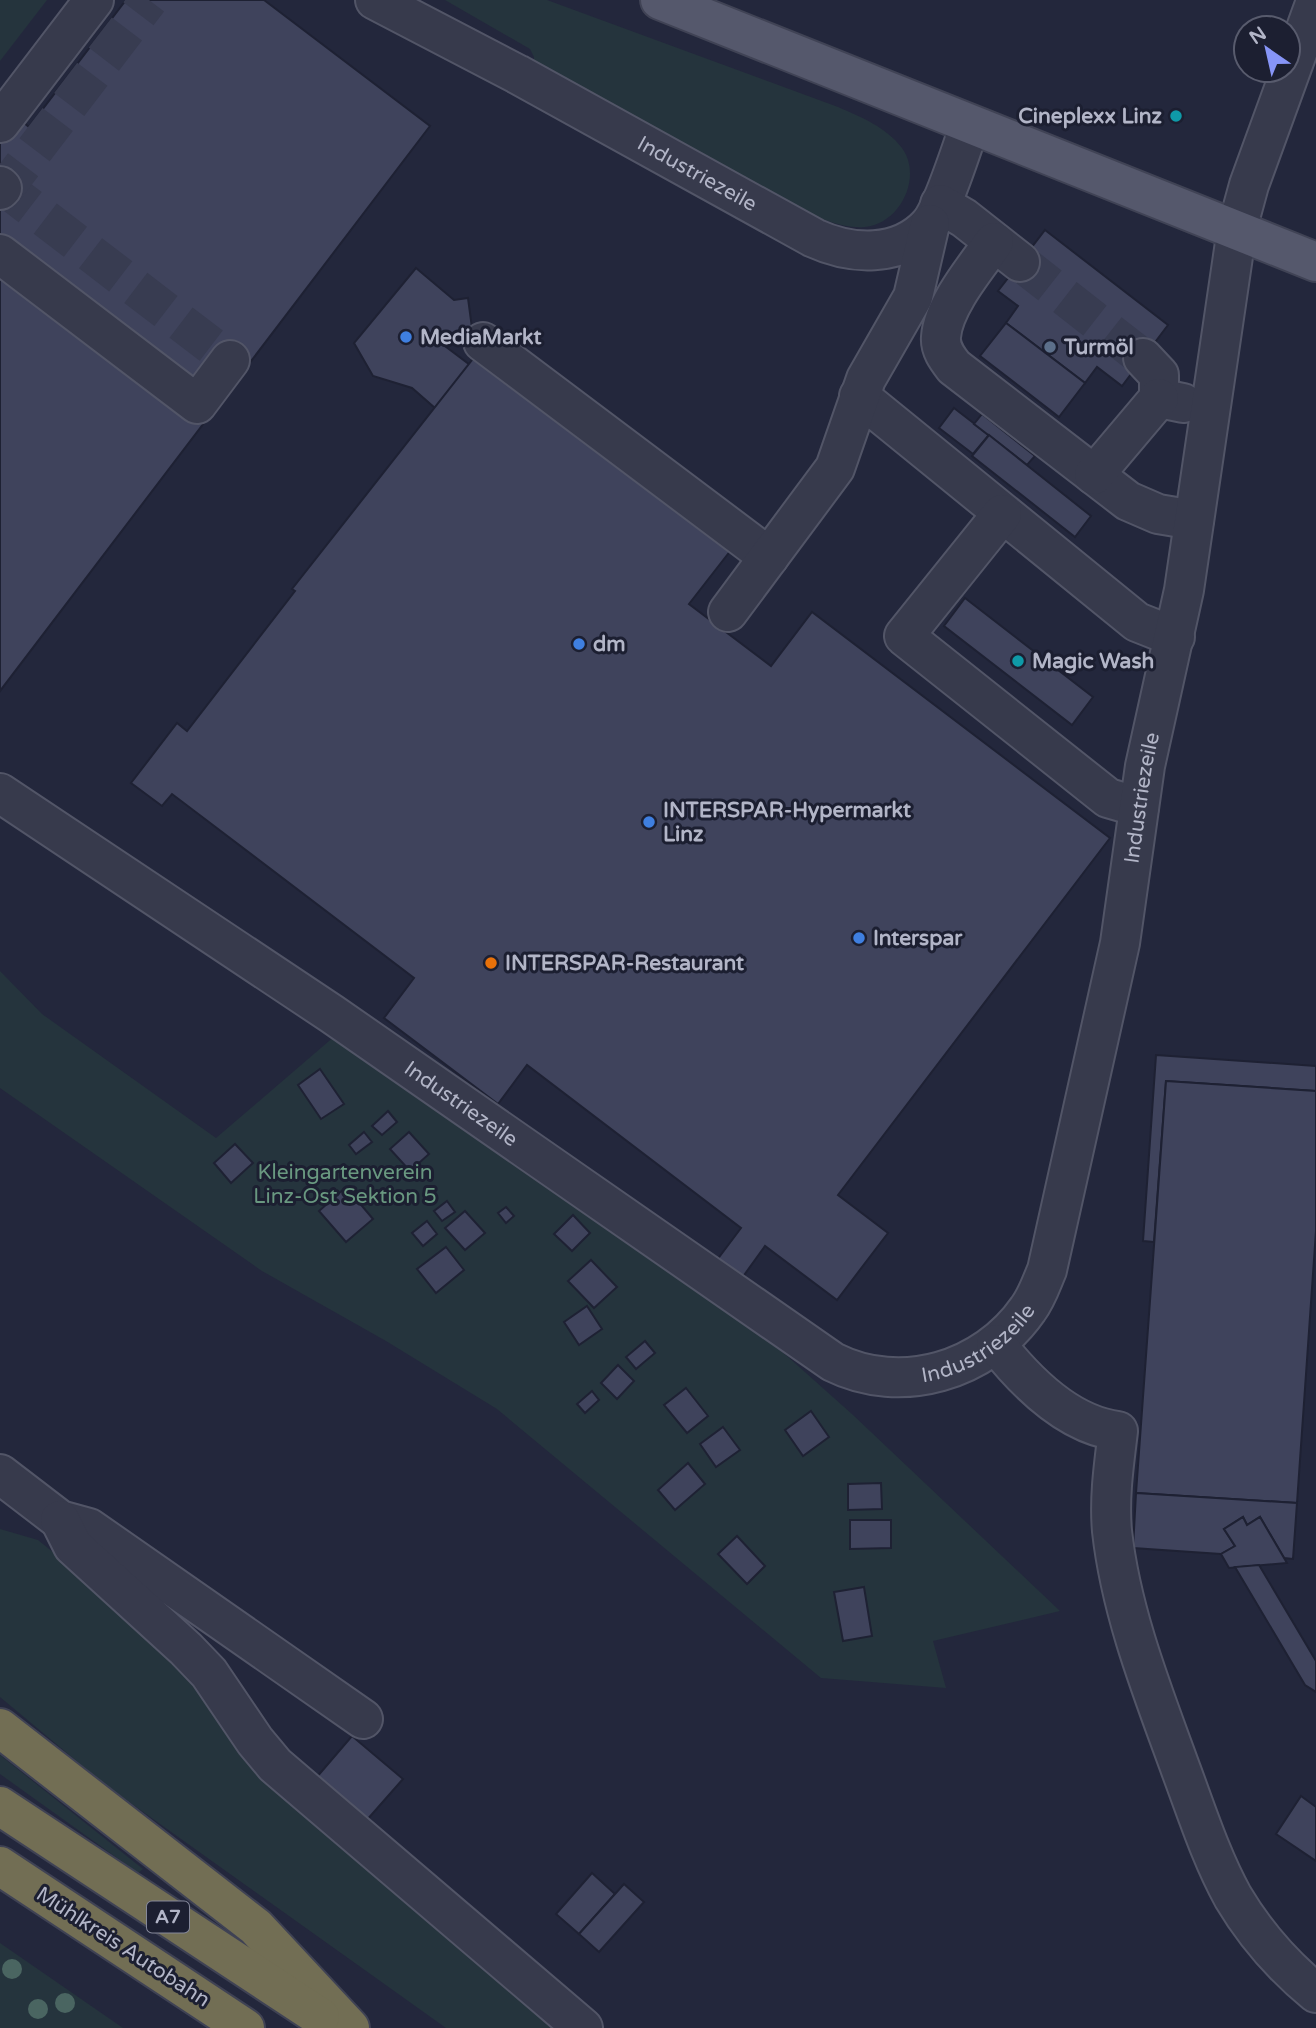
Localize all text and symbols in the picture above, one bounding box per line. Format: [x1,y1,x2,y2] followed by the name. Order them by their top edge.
[1232,14,1302,84] north arrow
[1246,22,1271,49] text: N
[1018,104,1163,129] place label: Cineplexx Linz
[1168,108,1184,124] marker: Cineplexx Linz
[633,131,761,217] street label: Industriezeile
[420,325,541,350] place label: MediaMarkt
[398,329,414,345] marker: MediaMarkt
[1063,335,1134,360] place label: Turmöl
[1042,339,1058,355] marker: Turmöl
[593,632,626,657] place label: dm
[571,636,587,652] marker: dm
[1032,649,1154,674] place label: Magic Wash
[1010,653,1026,669] marker: Magic Wash
[1119,730,1165,865] street label: Industriezeile
[663,798,911,847] place label: INTERSPAR-Hypermarkt Linz
[641,814,657,830] marker: INTERSPAR-Hypermarkt Linz
[873,926,963,951] place label: Interspar
[851,930,867,946] marker: Interspar
[505,951,744,976] place label: INTERSPAR-Restaurant
[483,955,499,971] marker: INTERSPAR-Restaurant
[400,1056,523,1152] street label: Industriezeile
[253,1160,437,1209] park label: Kleingartenverein Linz-Ost Sektion 5
[919,1299,1040,1388] street label: Industriezeile
[31,1881,215,2013] street label: Mühlkreis Autobahn
[147,1901,189,1932] road number: A7

